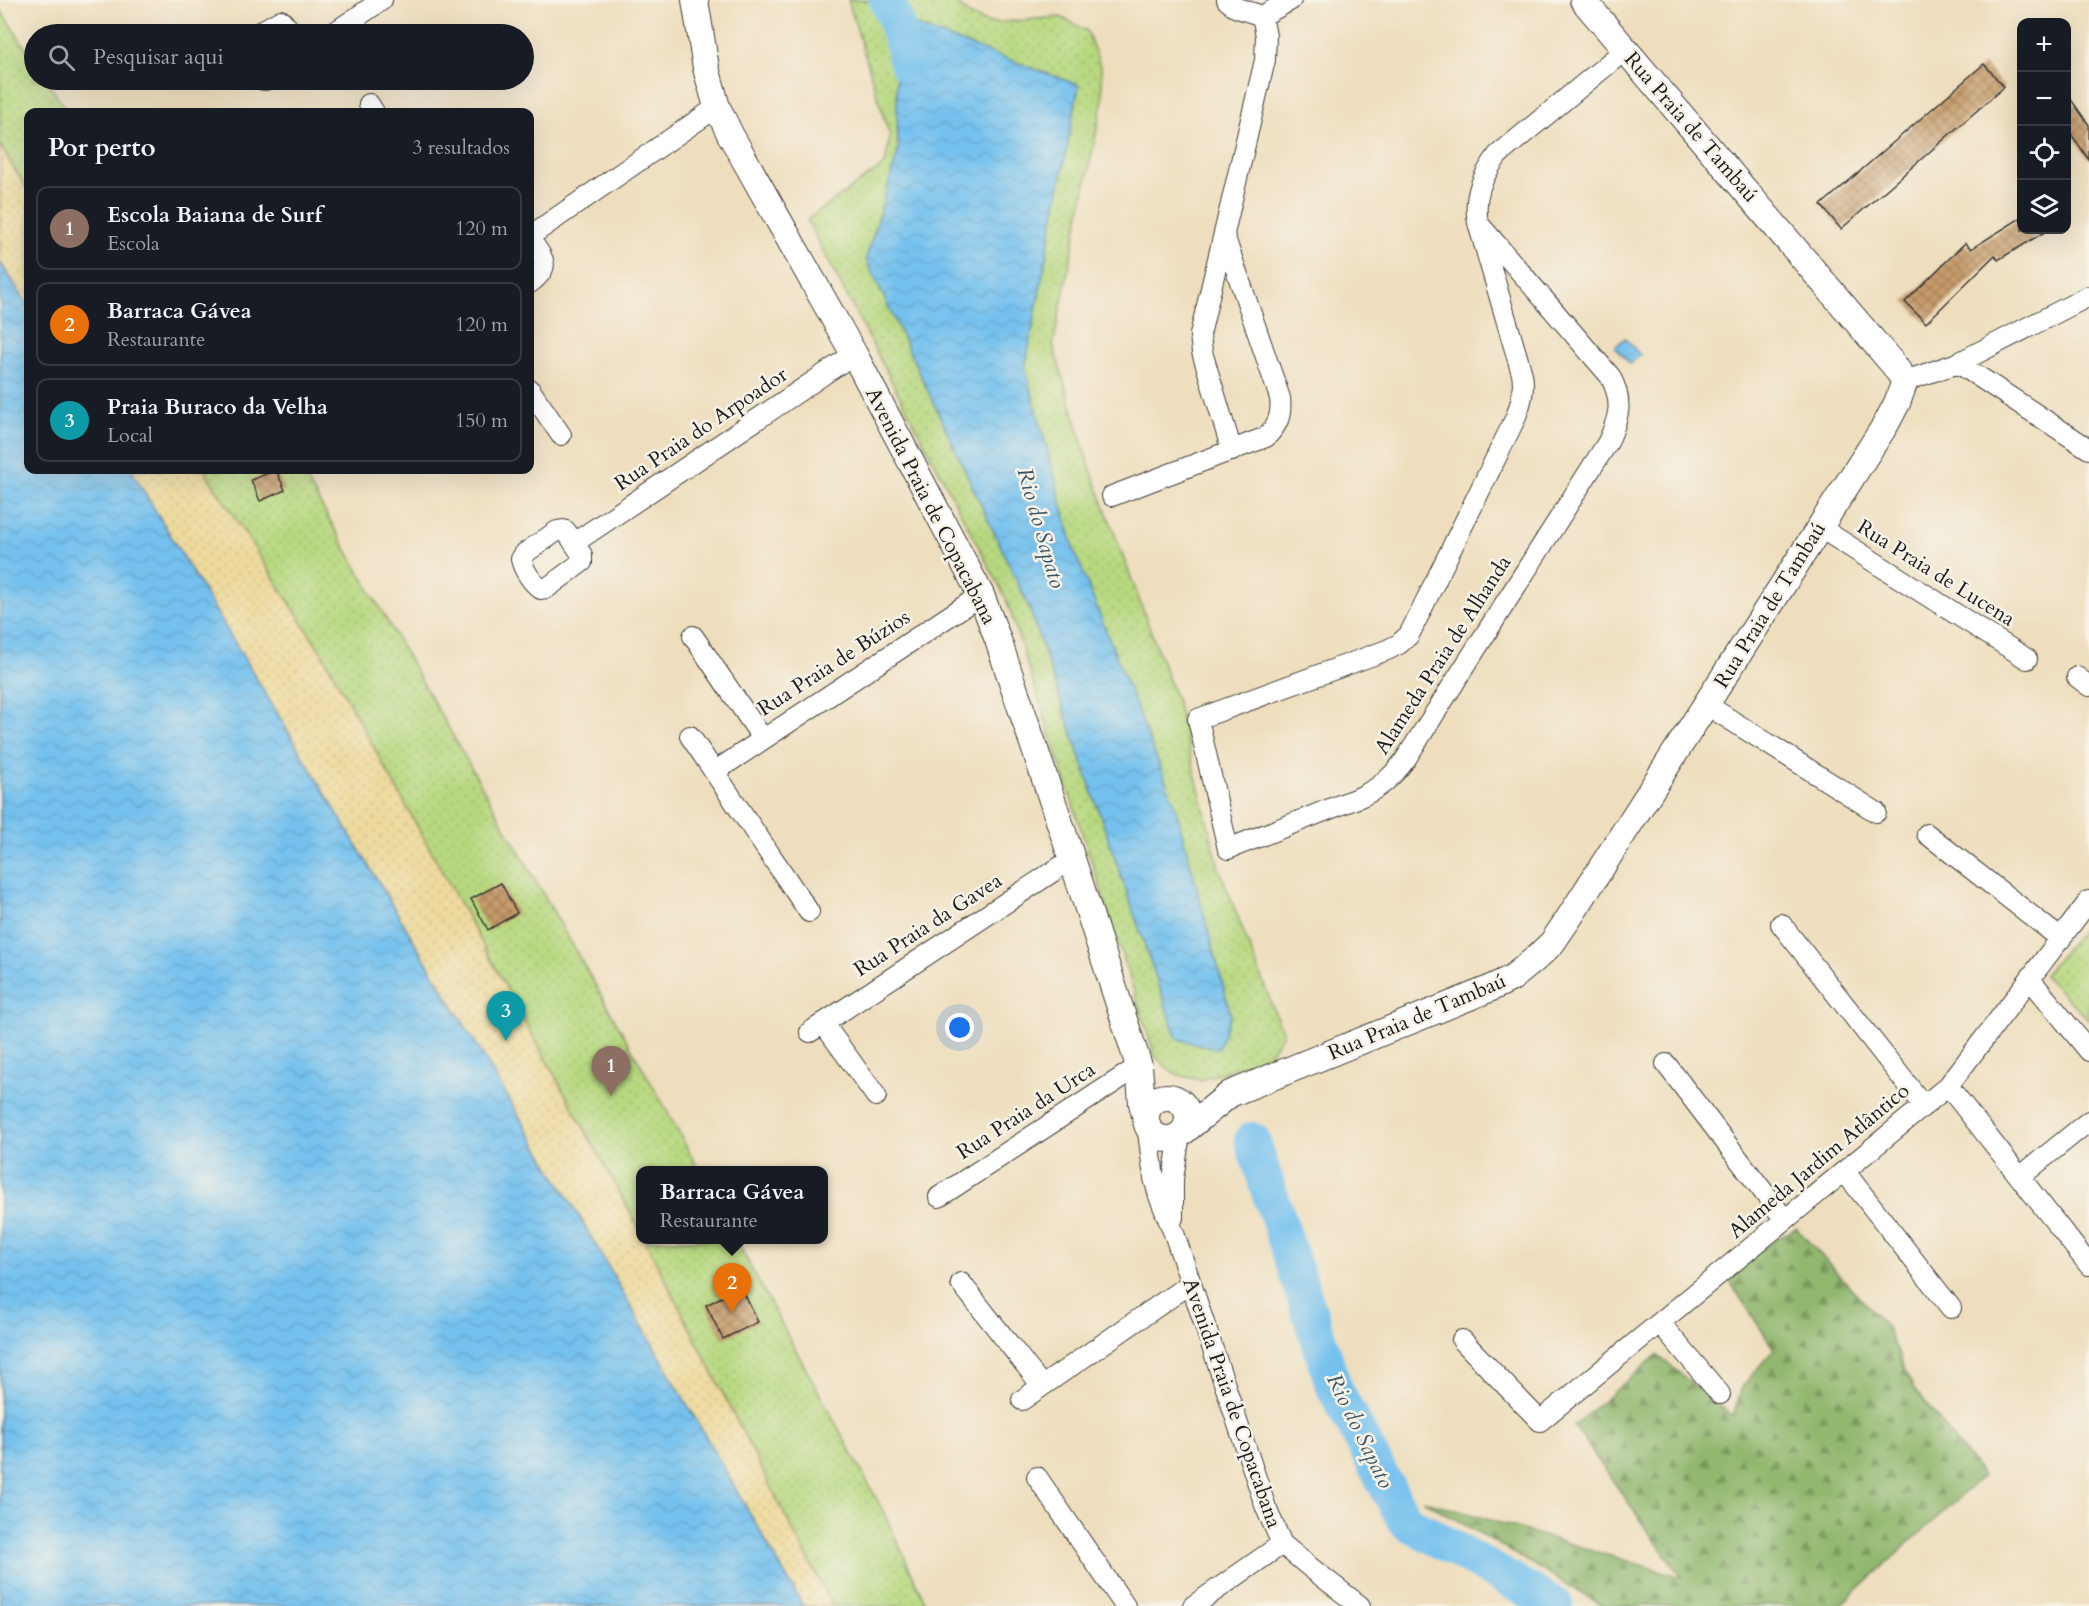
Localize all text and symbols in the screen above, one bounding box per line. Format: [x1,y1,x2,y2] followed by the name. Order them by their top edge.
[2017,18,2071,234] map controls
[2017,18,2071,72] button: +
[24,24,534,90] search box
[45,41,78,74] icon: search
[93,42,224,72] text: Pesquisar aqui
[1617,45,1765,209] street label: Rua Praia de Tambaú
[2017,72,2071,126] button: −
[2017,126,2071,180] button: locate
[48,130,156,165] text: Por perto
[412,134,510,161] text: 3 resultados
[2017,180,2071,234] button: layers
[107,200,322,230] text: Escola Baiana de Surf
[64,215,75,242] text: 1
[455,215,508,242] text: 120 m
[107,230,160,257] text: Escola
[107,296,252,326] text: Barraca Gávea
[64,311,75,338] text: 2
[455,311,508,338] text: 120 m
[107,326,205,353] text: Restaurante
[609,360,794,498] street label: Rua Praia do Arpoador
[858,382,1004,630] street label: Avenida Praia de Copacabana
[107,392,328,422] text: Praia Buraco da Velha
[64,407,75,434] text: 3
[455,407,508,434] text: 150 m
[107,422,153,449] text: Local
[1009,464,1073,592] water label: Rio do Sapato
[1851,513,2021,633] street label: Rua Praia de Lucena
[1707,516,1833,694] street label: Rua Praia de Tambaú
[1368,550,1518,760] street label: Alameda Praia de Alhanda
[752,603,916,723] street label: Rua Praia de Búzios
[848,866,1008,984] street label: Rua Praia da Gavea
[1323,966,1511,1068] street label: Rua Praia de Tambaú
[486,992,526,1041] pin: 3
[945,1013,974,1042] your location
[592,1046,630,1096] pin: 1
[951,1055,1101,1167] street label: Rua Praia da Urca
[1722,1077,1916,1245] street label: Alameda Jardim Atlântico
[636,1166,828,1244] popup
[660,1177,804,1207] text: Barraca Gávea
[660,1207,758,1234] text: Restaurante
[712,1264,752,1313] pin: 2
[1176,1274,1288,1532] street label: Avenida Praia de Copacabana
[1319,1369,1401,1493] water label: Rio do Sapato

